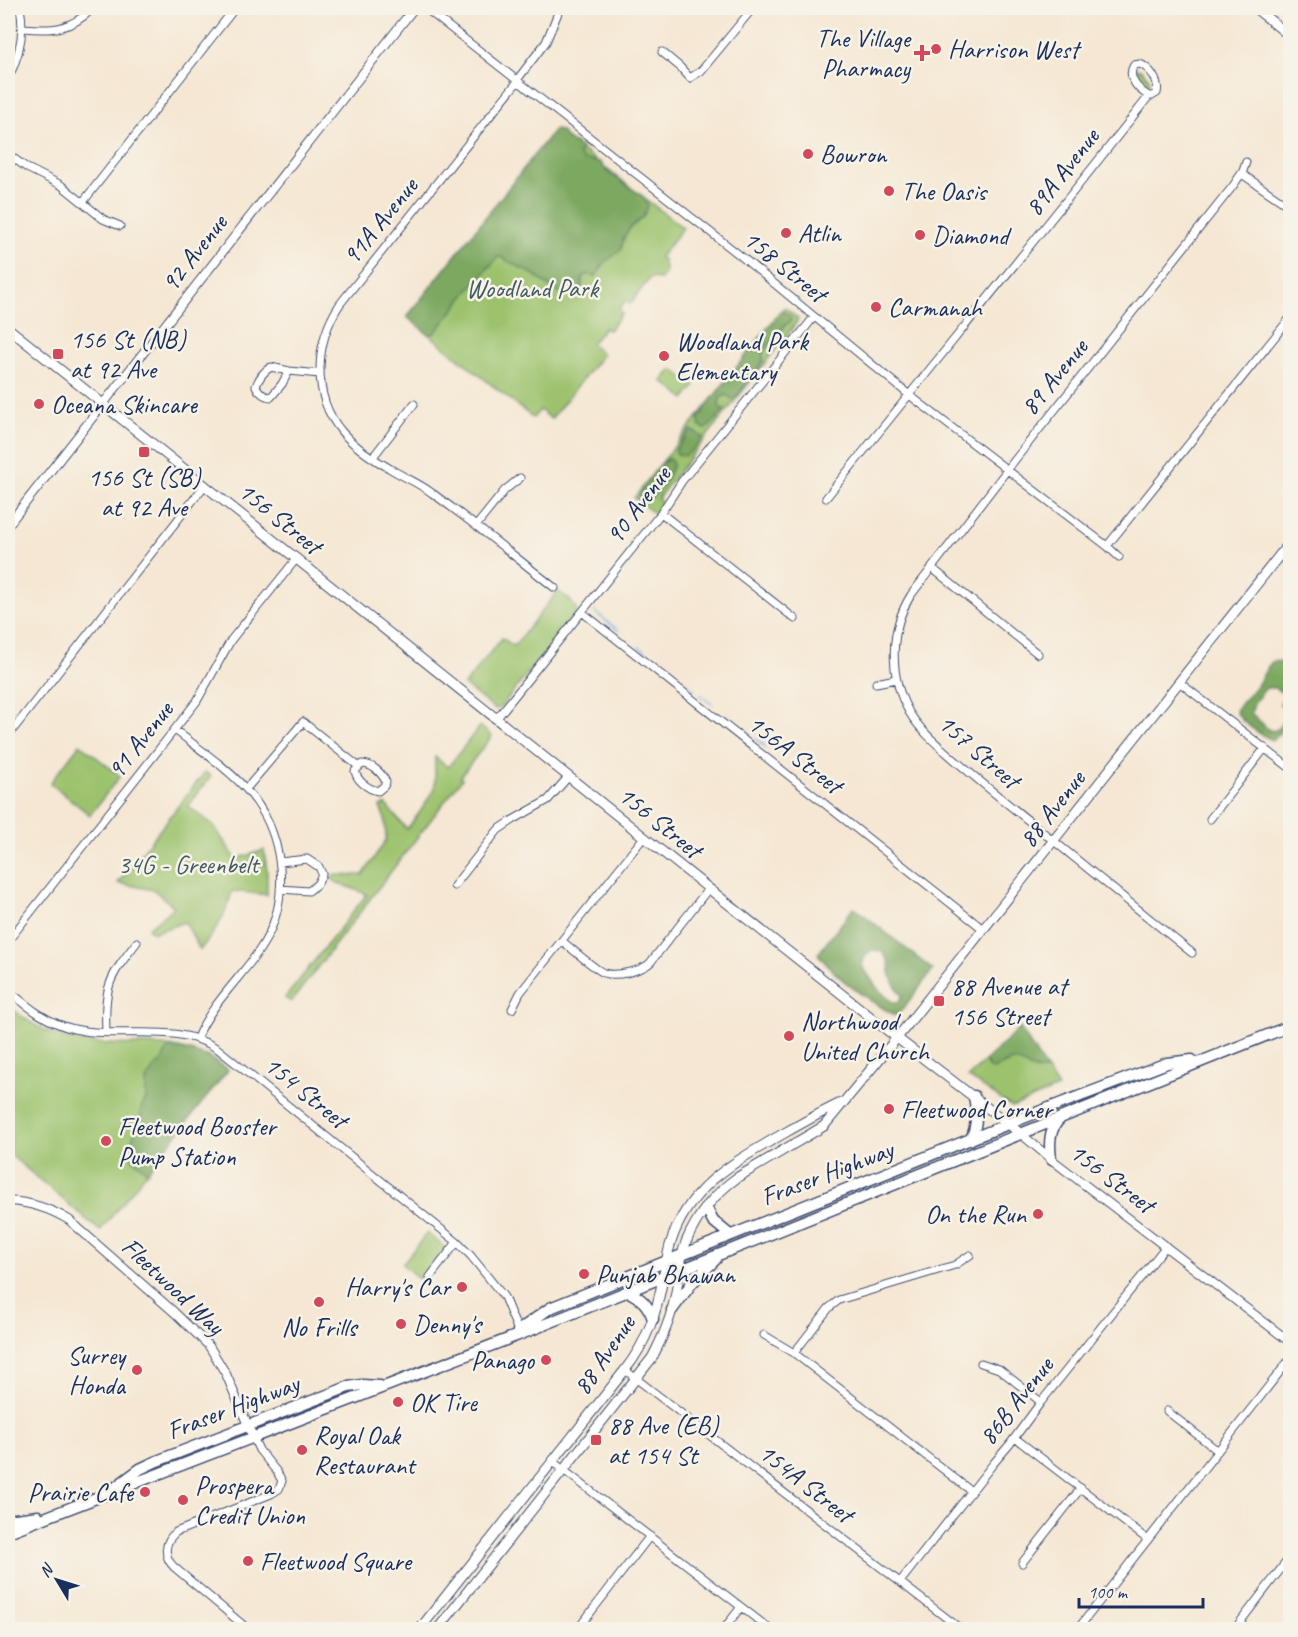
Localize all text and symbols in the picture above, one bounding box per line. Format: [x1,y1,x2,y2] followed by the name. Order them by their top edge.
[816,22,913,85] place label: The Village Pharmacy
[948,33,1082,66] place label: Harrison West
[929,42,943,56] marker: Harrison West
[915,46,929,60] marker: The Village Pharmacy
[1017,120,1108,223] street label: 89A Avenue
[820,138,887,171] place label: Bowron
[801,147,815,161] marker: Bowron
[335,170,426,271] street label: 91A Avenue
[901,175,988,208] place label: The Oasis
[882,184,896,198] marker: The Oasis
[153,206,235,298] street label: 92 Avenue
[798,217,842,250] place label: Atlin
[932,219,1012,252] place label: Diamond
[737,222,836,312] street label: 158 Street
[779,226,793,240] marker: Atlin
[913,228,927,242] marker: Diamond
[466,272,600,305] park label: Woodland Park
[888,291,984,324] place label: Carmanah
[869,300,883,314] marker: Carmanah
[70,323,187,386] place label: 156 St (NB) at 92 Ave
[676,325,810,388] place label: Woodland Park Elementary
[1013,331,1096,422] street label: 89 Avenue
[51,347,65,361] marker: 156 St (NB) at 92 Ave
[657,349,671,363] marker: Woodland Park Elementary
[51,388,198,421] place label: Oceana Skincare
[32,397,46,411] marker: Oceana Skincare
[137,445,151,459] marker: 156 St (SB) at 92 Ave
[598,458,679,551] street label: 90 Avenue
[88,461,202,524] place label: 156 St (SB) at 92 Ave
[232,474,331,564] street label: 156 Street
[99,693,181,785] street label: 91 Avenue
[931,706,1029,798] street label: 157 Street
[741,707,852,803] street label: 156A Street
[1011,762,1093,854] street label: 88 Avenue
[612,778,711,868] street label: 156 Street
[118,848,261,881] park label: 34G - Greenbelt
[951,970,1070,1033] place label: 88 Avenue at 156 Street
[932,994,946,1008] marker: 88 Avenue at 156 Street
[801,1005,931,1068] place label: Northwood United Church
[782,1029,796,1043] marker: Northwood United Church
[258,1048,357,1138] street label: 154 Street
[901,1093,1054,1126] place label: Fleetwood Corner
[882,1102,896,1116] marker: Fleetwood Corner
[118,1110,278,1173] place label: Fleetwood Booster Pump Station
[756,1132,900,1213] street label: Fraser Highway
[99,1134,113,1148] marker: Fleetwood Booster Pump Station
[1063,1135,1164,1223] street label: 156 Street
[925,1198,1027,1231] place label: On the Run
[1031,1207,1045,1221] marker: On the Run
[115,1230,233,1343] street label: Fleetwood Way
[596,1258,736,1291] place label: Punjab Bhawan
[577,1267,591,1281] marker: Punjab Bhawan
[345,1271,452,1304] place label: Harry's Car
[455,1280,469,1294] marker: Harry's Car
[312,1295,326,1309] marker: No Frills
[565,1307,644,1401] street label: 88 Avenue
[413,1308,483,1341] place label: Denny's
[282,1311,359,1344] place label: No Frills
[394,1317,408,1331] marker: Denny's
[67,1339,127,1402] place label: Surrey Honda
[471,1344,536,1377] place label: Panago
[971,1349,1062,1452] street label: 86B Avenue
[539,1353,553,1367] marker: Panago
[130,1363,144,1377] marker: Surrey Honda
[162,1366,306,1447] street label: Fraser Highway
[410,1386,478,1419] place label: OK Tire
[391,1395,405,1409] marker: OK Tire
[608,1409,720,1472] place label: 88 Ave (EB) at 154 St
[314,1419,417,1482] place label: Royal Oak Restaurant
[589,1433,603,1447] marker: 88 Ave (EB) at 154 St
[752,1436,863,1532] street label: 154A Street
[295,1443,309,1457] marker: Royal Oak Restaurant
[195,1469,305,1532] place label: Prospera Credit Union
[28,1476,135,1509] place label: Prairie Cafe
[138,1485,152,1499] marker: Prairie Cafe
[176,1493,190,1507] marker: Prospera Credit Union
[260,1545,414,1578] place label: Fleetwood Square
[27,1550,87,1610] north arrow
[241,1554,255,1568] marker: Fleetwood Square
[35,1559,59,1581] text: N
[1079,1571,1204,1609] scale bar
[1088,1581,1129,1603] text: 100 m

